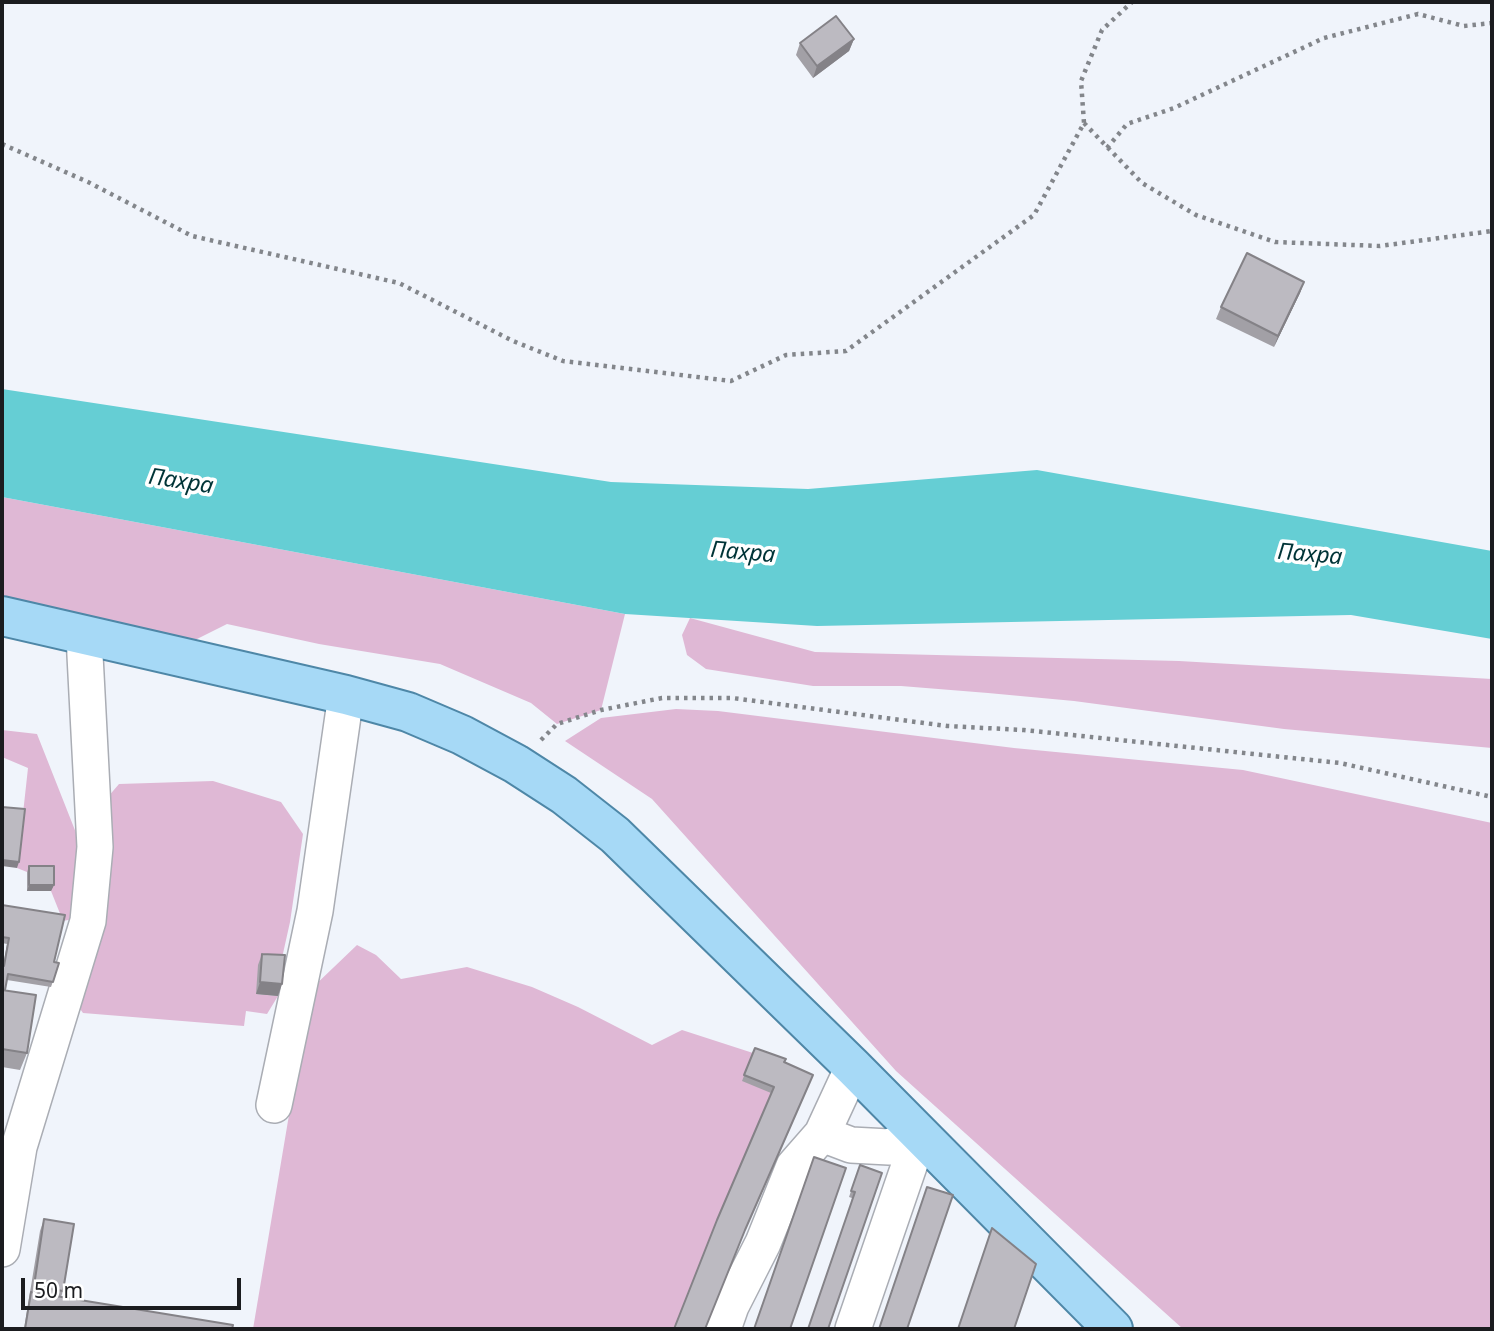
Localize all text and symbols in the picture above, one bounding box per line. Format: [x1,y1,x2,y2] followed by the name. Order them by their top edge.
[147,463,215,501] water label: Пахра
[709,536,777,570] water label: Пахра
[1276,538,1344,572] water label: Пахра
[24,1264,245,1308] scale bar
[34,1276,83,1304] text: 50 m

